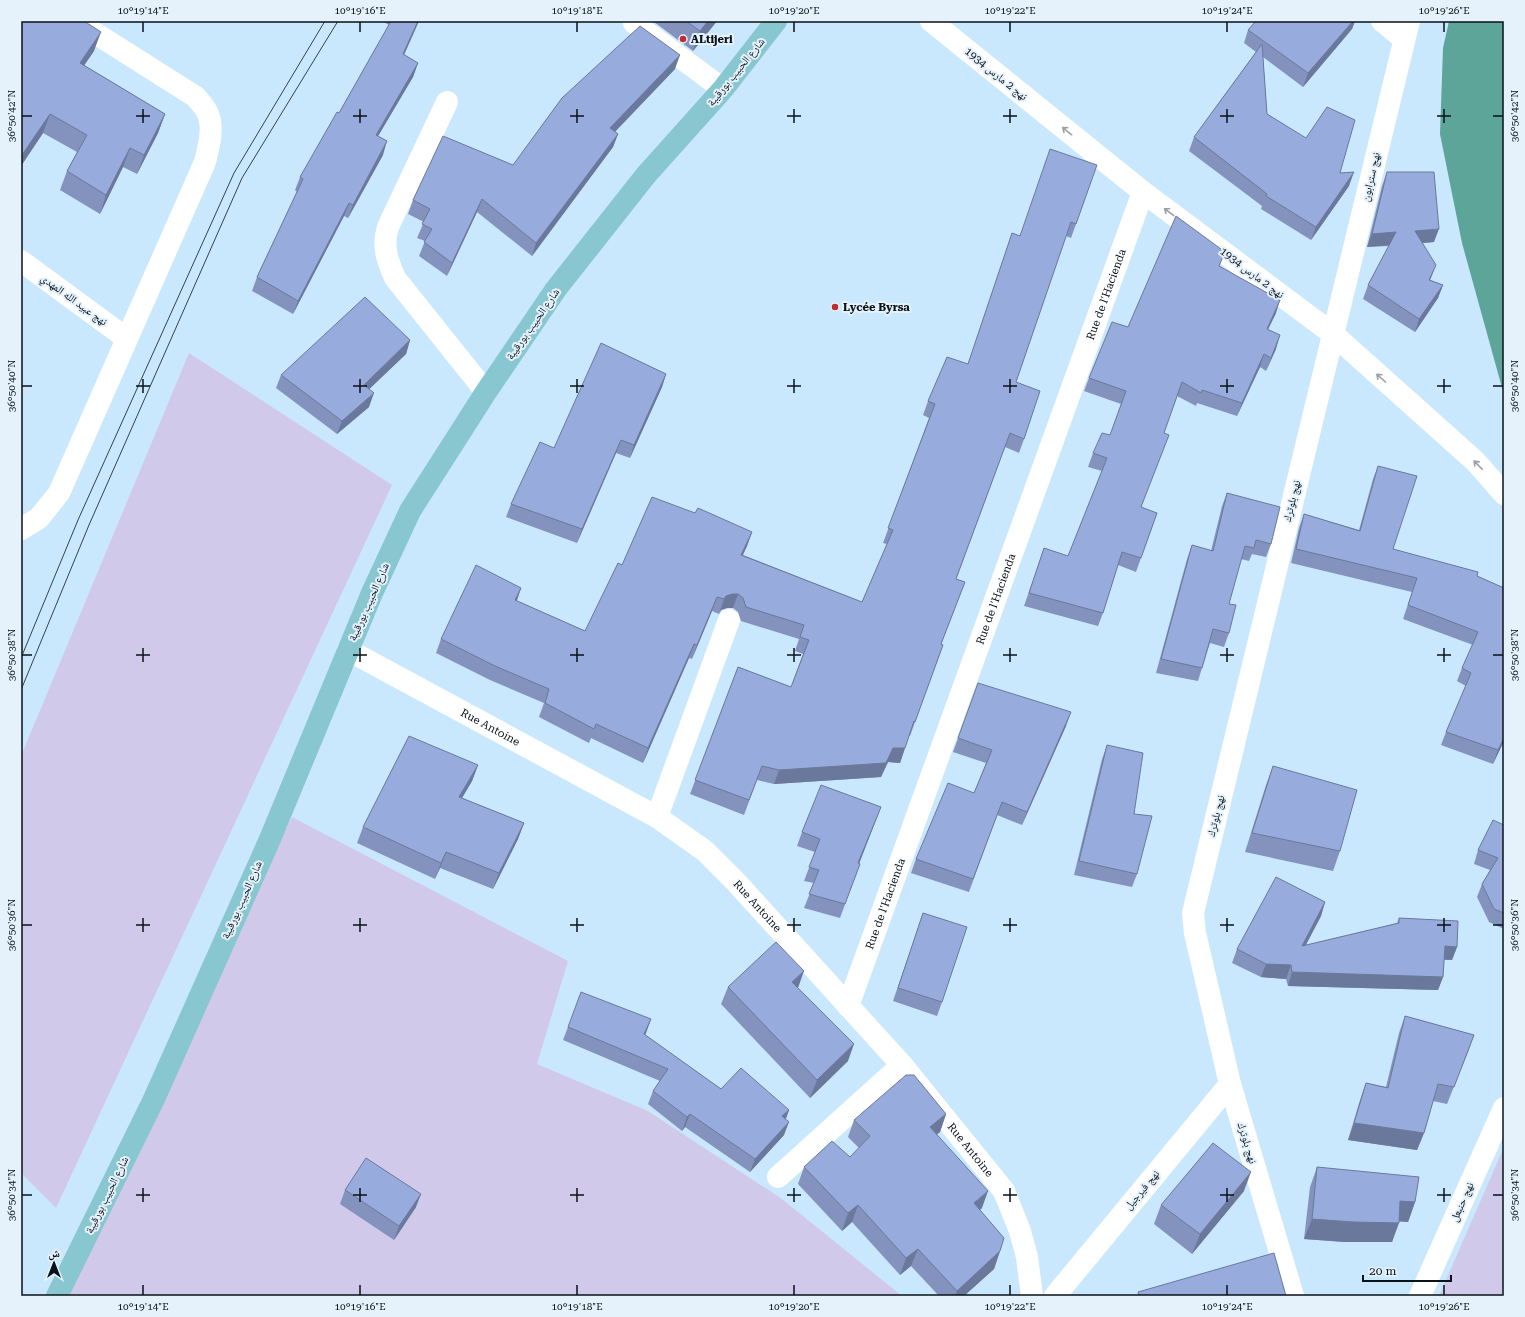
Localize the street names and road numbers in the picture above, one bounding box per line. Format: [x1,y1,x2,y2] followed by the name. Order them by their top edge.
[704,35,768,109] street label: شارع الحبيب بورقيبة
[962,45,1030,103] street label: نهج 2 مارس 1934
[1359,151,1383,203] street label: نهج سترابون
[1217,245,1287,301] street label: نهج 2 مارس 1934
[1083,247,1128,342] street label: Rue de l'Hacienda
[37,271,110,330] street label: نهج عبيد الله المهدي
[504,286,562,362] street label: شارع الحبيب بورقيبة
[1281,479,1303,523] street label: نهج بلوترك
[973,552,1018,646] street label: Rue de l'Hacienda
[346,561,392,643] street label: شارع الحبيب بورقيبة
[459,706,522,748] street label: Rue Antoine
[1205,794,1227,838] street label: نهج بلوترك
[863,856,908,951] street label: Rue de l'Hacienda
[219,859,265,941] street label: شارع الحبيب بورقيبة
[731,877,784,934] street label: Rue Antoine
[945,1120,996,1179] street label: Rue Antoine
[1235,1121,1259,1165] street label: نهج بلوترك
[83,1154,131,1236] street label: شارع الحبيب بورقيبة
[1122,1168,1162,1212] street label: نهج فيرجيل
[1448,1180,1476,1224] street label: نهج حنبعل

